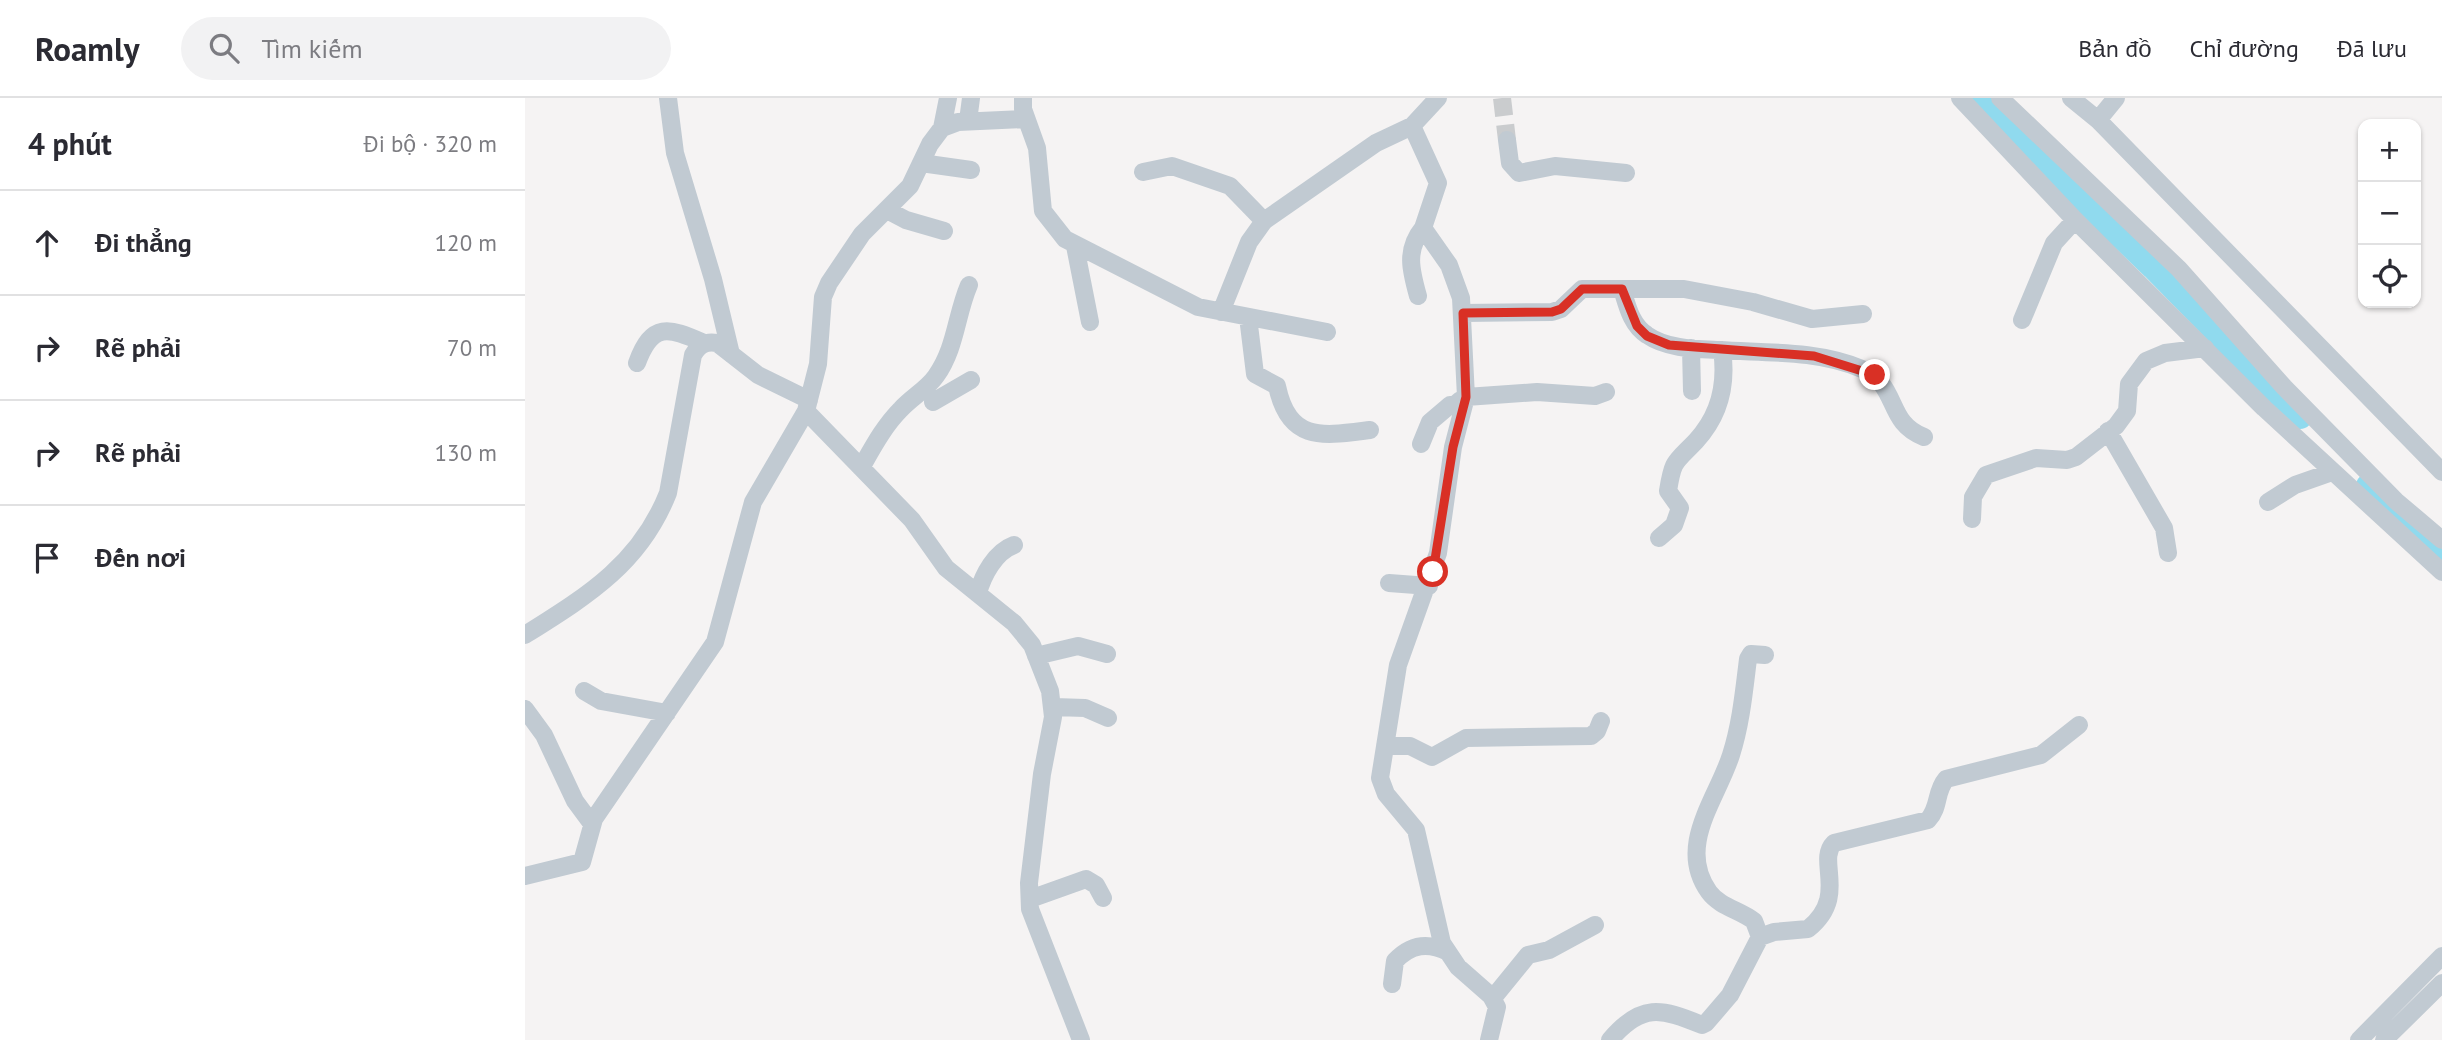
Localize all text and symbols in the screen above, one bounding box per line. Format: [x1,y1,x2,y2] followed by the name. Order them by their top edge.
[181,17,671,80] search box
[35,27,139,70] text: Roamly
[205,29,243,67] icon: search
[261,32,363,65] text: Tìm kiếm
[2078,33,2152,64] text: Bản đồ
[2190,33,2299,64] text: Chỉ đường
[2337,33,2407,64] text: Đã lưu
[2358,119,2421,308] map controls
[2358,119,2421,182] button: +
[28,124,112,163] text: 4 phút
[364,129,497,158] text: Đi bộ · 320 m
[2358,182,2421,245] button: −
[28,224,66,262] icon: ahead
[95,226,192,259] text: Đi thẳng
[435,228,497,257] text: 120 m
[2358,245,2421,308] button: locate
[28,329,66,367] icon: right
[95,331,181,364] text: Rẽ phải
[447,333,497,362] text: 70 m
[1859,359,1890,390] route end
[28,434,66,472] icon: right
[95,436,181,469] text: Rẽ phải
[435,438,497,467] text: 130 m
[28,539,66,577] icon: arrive
[95,541,186,574] text: Đến nơi
[1417,556,1448,587] route start

